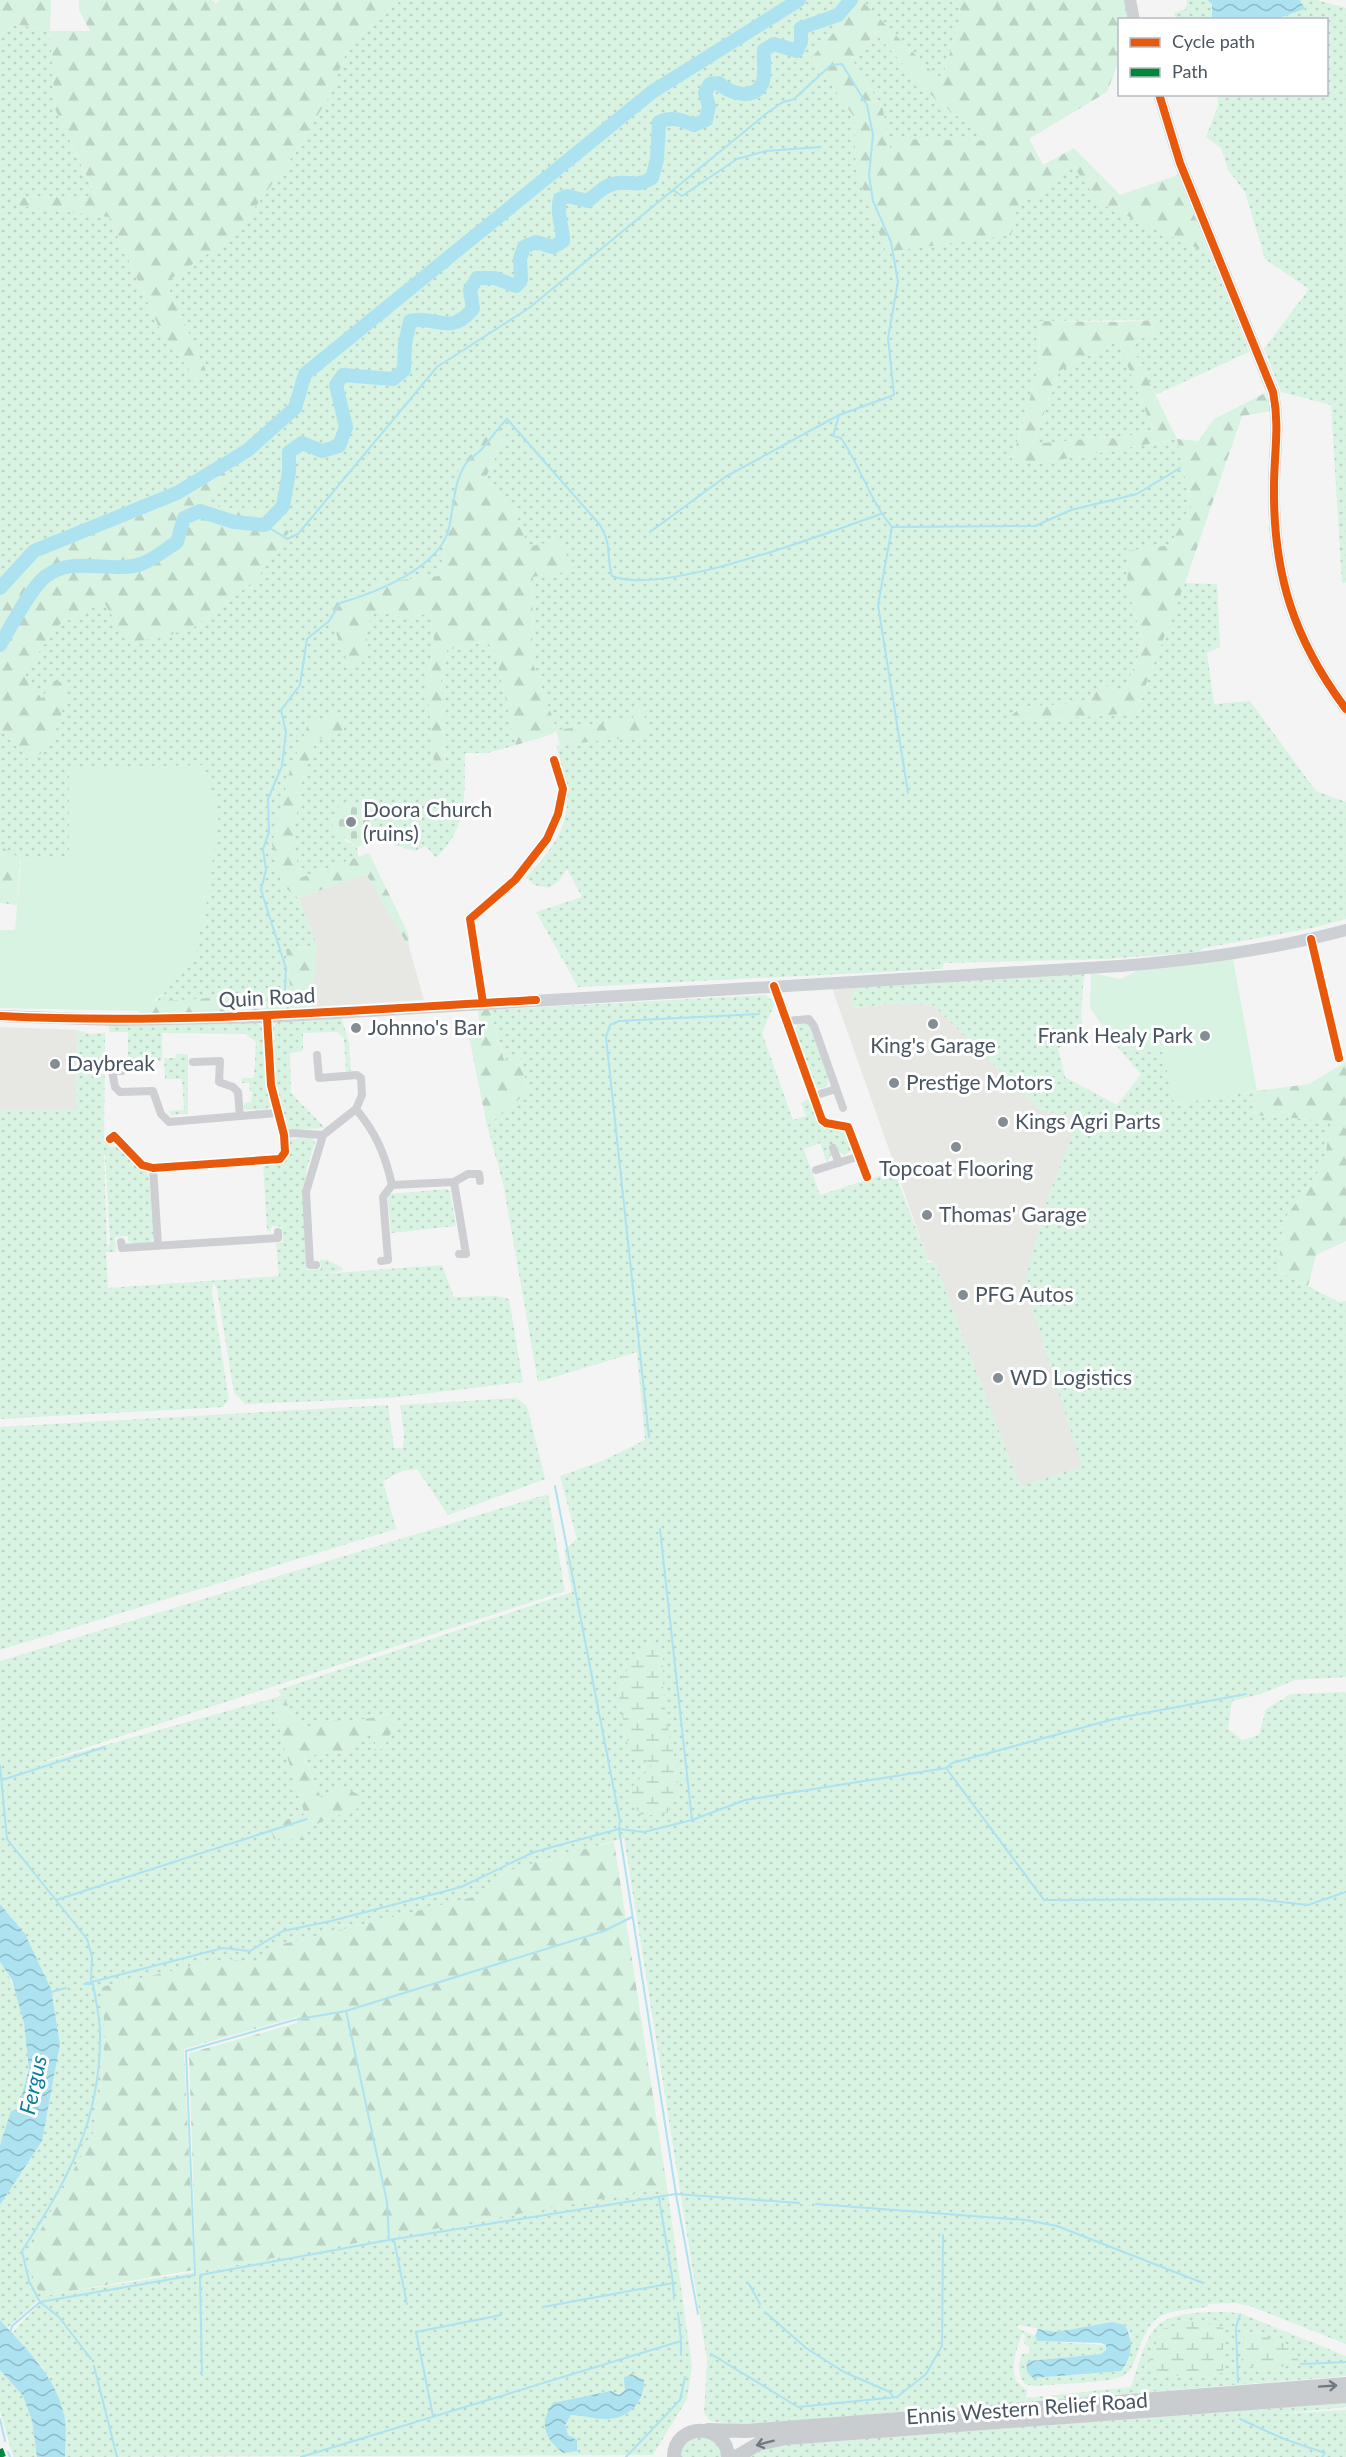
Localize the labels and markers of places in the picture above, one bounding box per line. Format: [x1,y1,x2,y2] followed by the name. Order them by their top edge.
[363,796,492,845] place label: Doora Church (ruins)
[344,815,358,829] marker: Doora Church (ruins)
[368,1014,485,1039] place label: Johnno's Bar
[926,1017,940,1031] marker: King's Garage
[349,1021,363,1035] marker: Johnno's Bar
[1037,1022,1193,1047] place label: Frank Healy Park
[1198,1029,1212,1043] marker: Frank Healy Park
[870,1032,996,1057] place label: King's Garage
[67,1050,155,1075] place label: Daybreak
[48,1057,62,1071] marker: Daybreak
[906,1069,1053,1094] place label: Prestige Motors
[887,1076,901,1090] marker: Prestige Motors
[1015,1108,1161,1133] place label: Kings Agri Parts
[996,1115,1010,1129] marker: Kings Agri Parts
[949,1140,963,1154] marker: Topcoat Flooring
[879,1155,1033,1180] place label: Topcoat Flooring
[939,1201,1087,1226] place label: Thomas' Garage
[920,1208,934,1222] marker: Thomas' Garage
[975,1281,1074,1306] place label: PFG Autos
[956,1288,970,1302] marker: PFG Autos
[1010,1364,1132,1389] place label: WD Logistics
[991,1371,1005,1385] marker: WD Logistics

